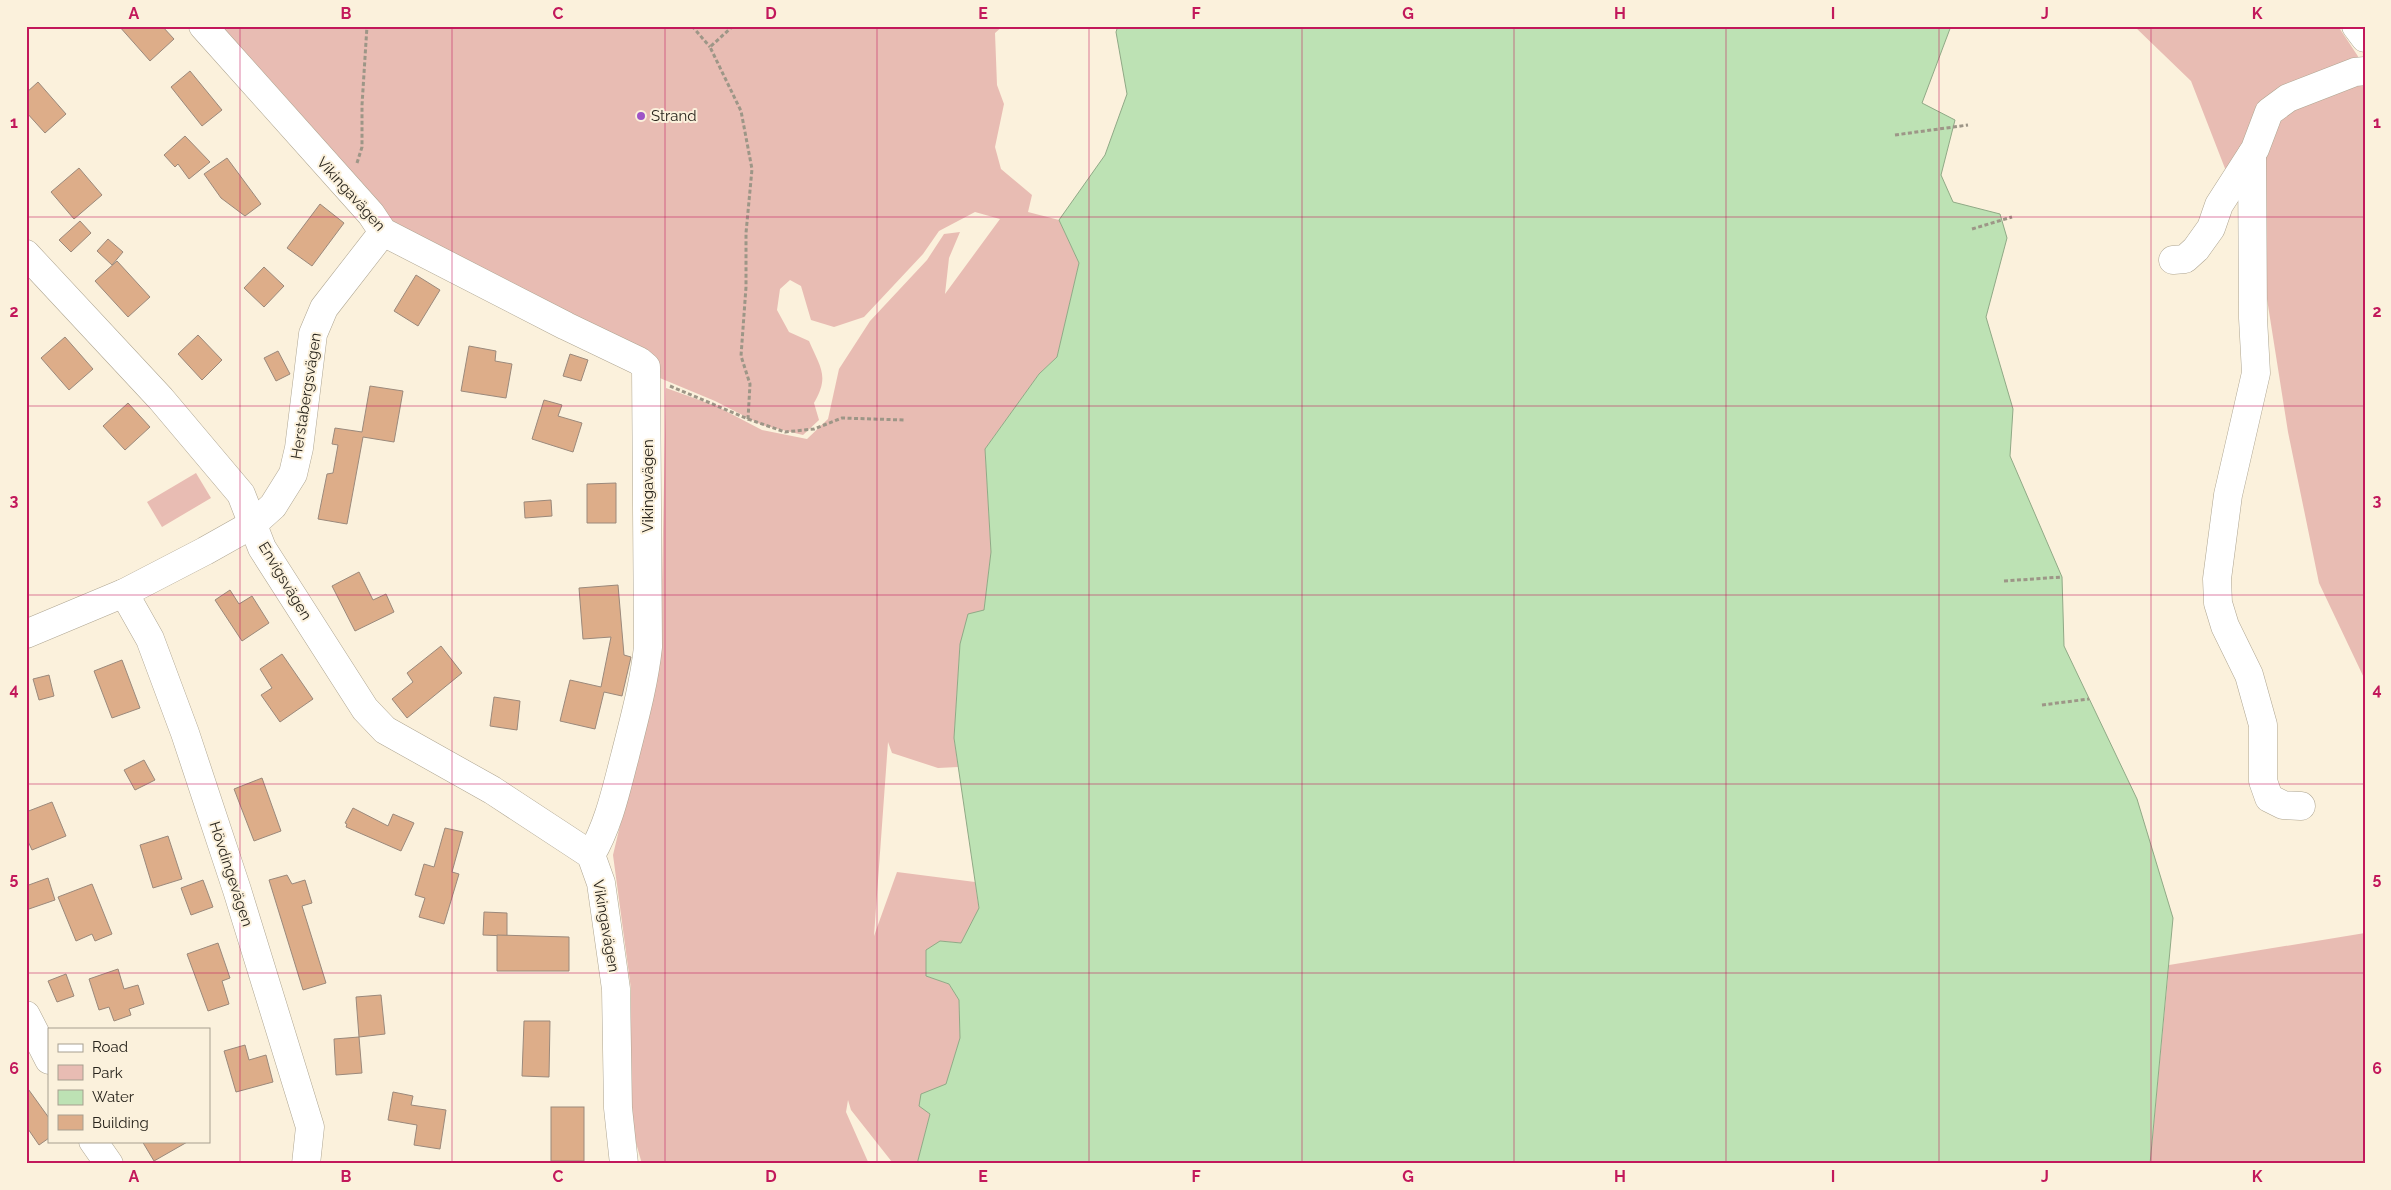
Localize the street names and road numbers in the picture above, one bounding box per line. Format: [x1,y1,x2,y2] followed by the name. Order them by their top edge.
[313,153,389,235] street label: Vikingavägen
[287,332,325,460] street label: Herstabergsvägen
[639,439,657,533] street label: Vikingavägen
[255,539,315,623] street label: Envigsvägen
[206,819,256,929] street label: Hövdingevägen
[589,878,623,974] street label: Vikingavägen

